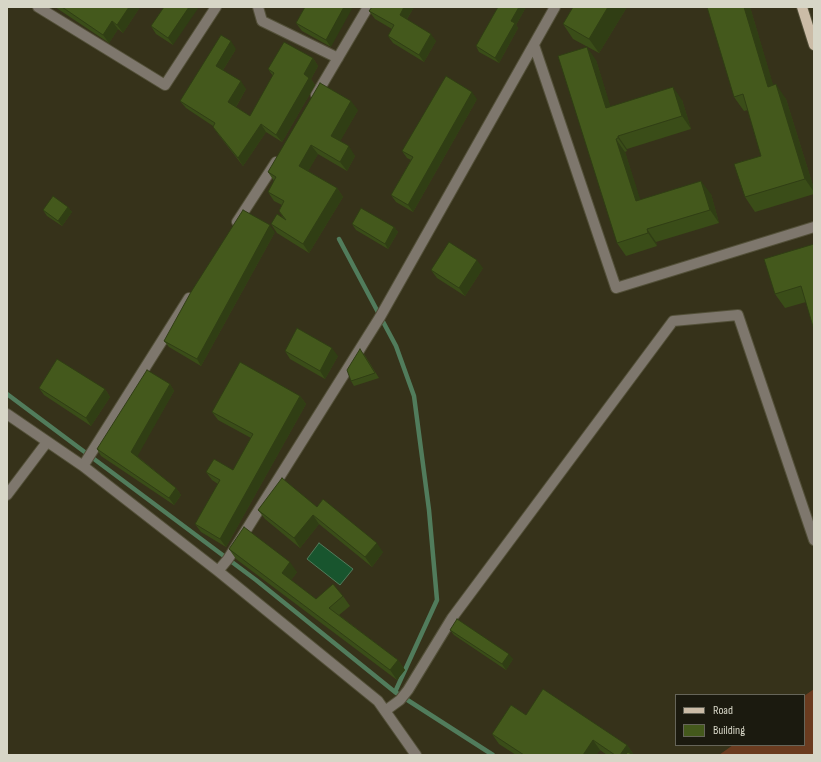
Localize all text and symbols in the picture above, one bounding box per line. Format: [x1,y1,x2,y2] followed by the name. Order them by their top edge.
[675,694,805,746] legend
[713,703,733,718] text: Road
[713,723,745,738] text: Building

